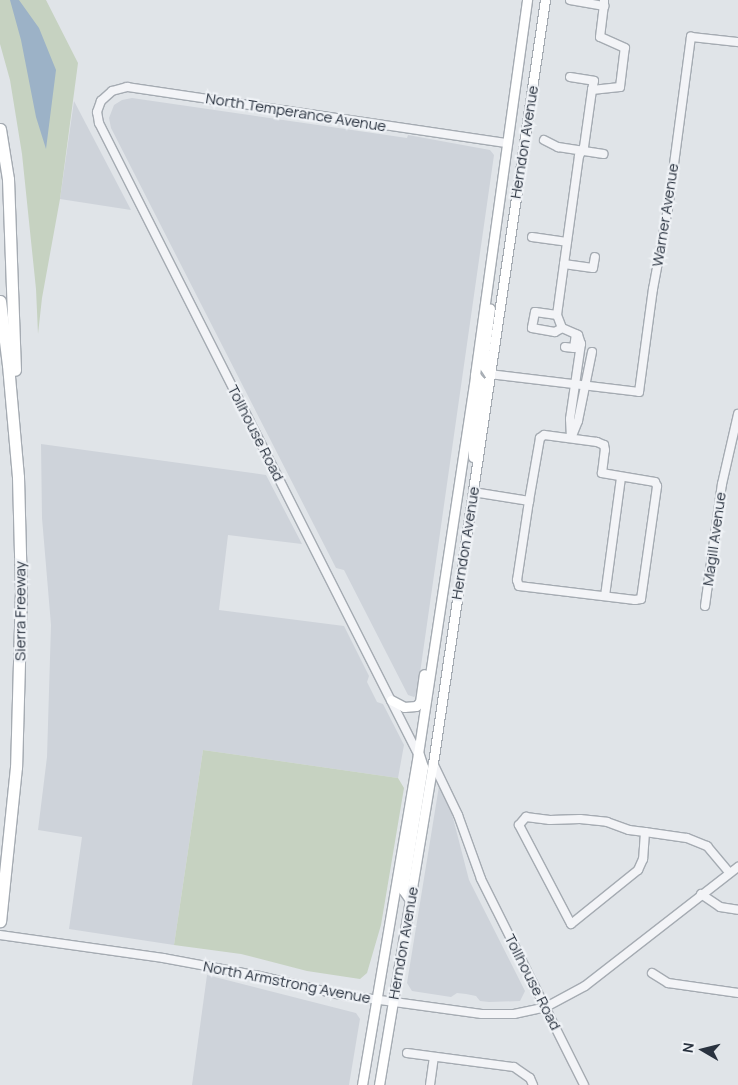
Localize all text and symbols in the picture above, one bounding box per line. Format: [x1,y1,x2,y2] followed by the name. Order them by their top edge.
[506,84,542,200] street label: Herndon Avenue
[204,89,388,135] street label: North Temperance Avenue
[648,162,682,268] street label: Warner Avenue
[224,382,288,484] street label: Tollhouse Road
[447,485,483,601] street label: Herndon Avenue
[698,491,730,587] street label: Magill Avenue
[11,561,29,661] street label: Sierra Freeway
[384,885,422,1001] street label: Herndon Avenue
[501,931,565,1033] street label: Tollhouse Road
[202,957,372,1007] street label: North Armstrong Avenue
[678,1025,728,1075] north arrow
[678,1042,698,1054] text: N

